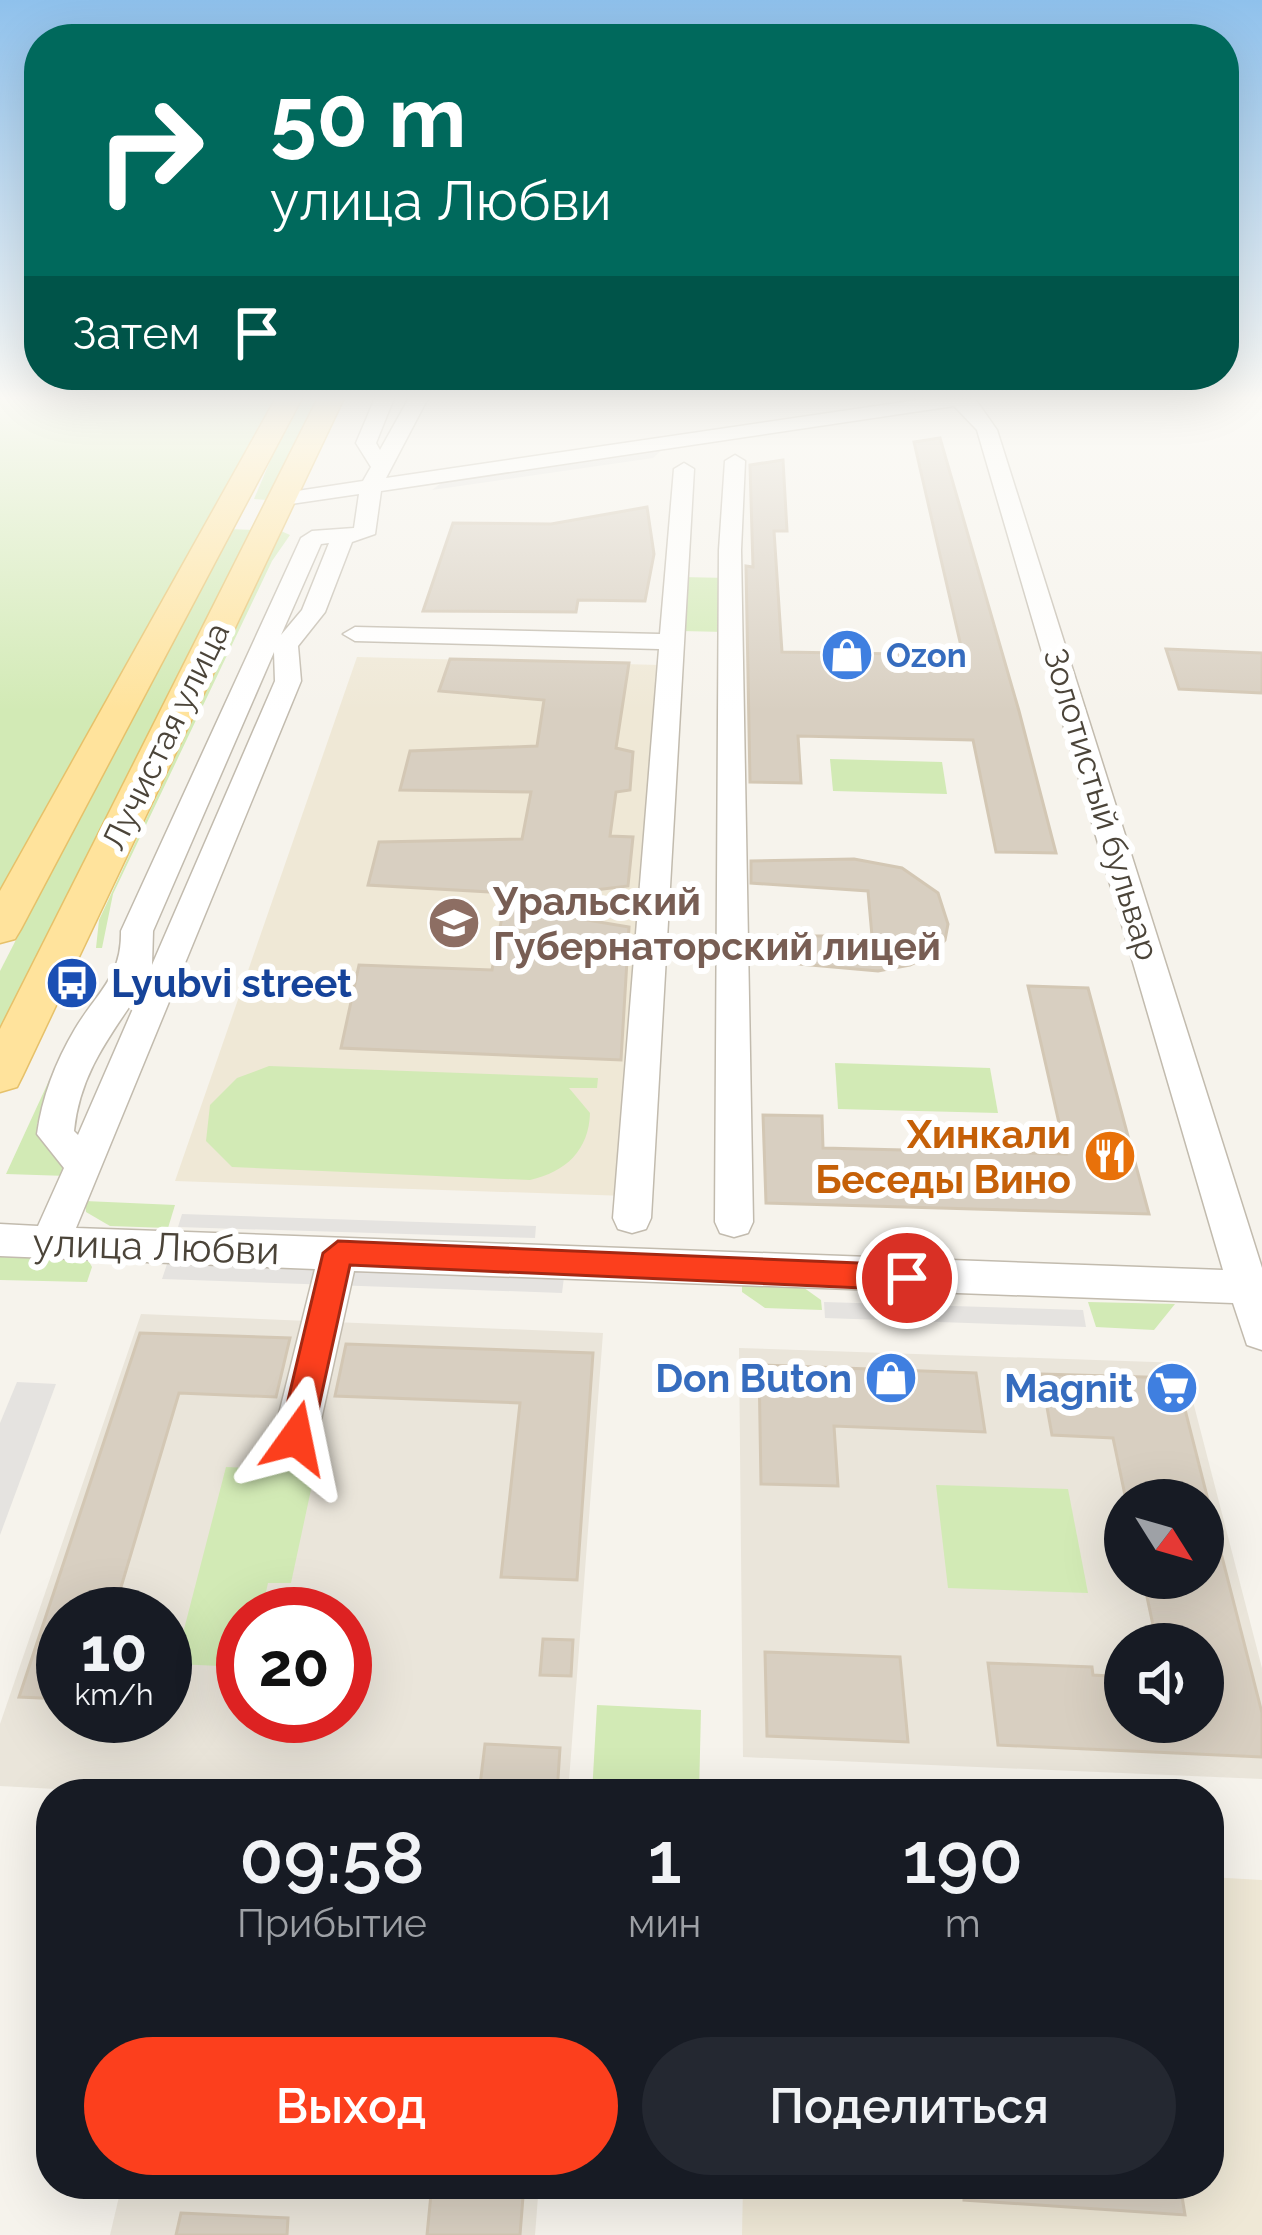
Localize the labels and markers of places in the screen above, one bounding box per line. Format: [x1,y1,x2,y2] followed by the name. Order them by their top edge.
[819,627,875,683] shop icon: Ozon
[886,636,967,675] place label: Ozon
[492,878,941,969] place label: Уральский Губернаторский лицей
[426,895,482,951] school or university icon: Уральский Губернаторский лицей
[44,955,100,1011] bus stop icon: Lyubvi street
[111,960,352,1006] place label: Lyubvi street
[815,1111,1071,1202] place label: Хинкали Беседы Вино
[1082,1128,1138,1184] restaurant icon: Хинкали Беседы Вино
[856,1227,958,1329] pin
[863,1350,919,1406] shop icon: Don Buton
[655,1355,852,1401] place label: Don Buton
[1144,1360,1200,1416] supermarket icon: Magnit
[1004,1365,1133,1411] place label: Magnit

